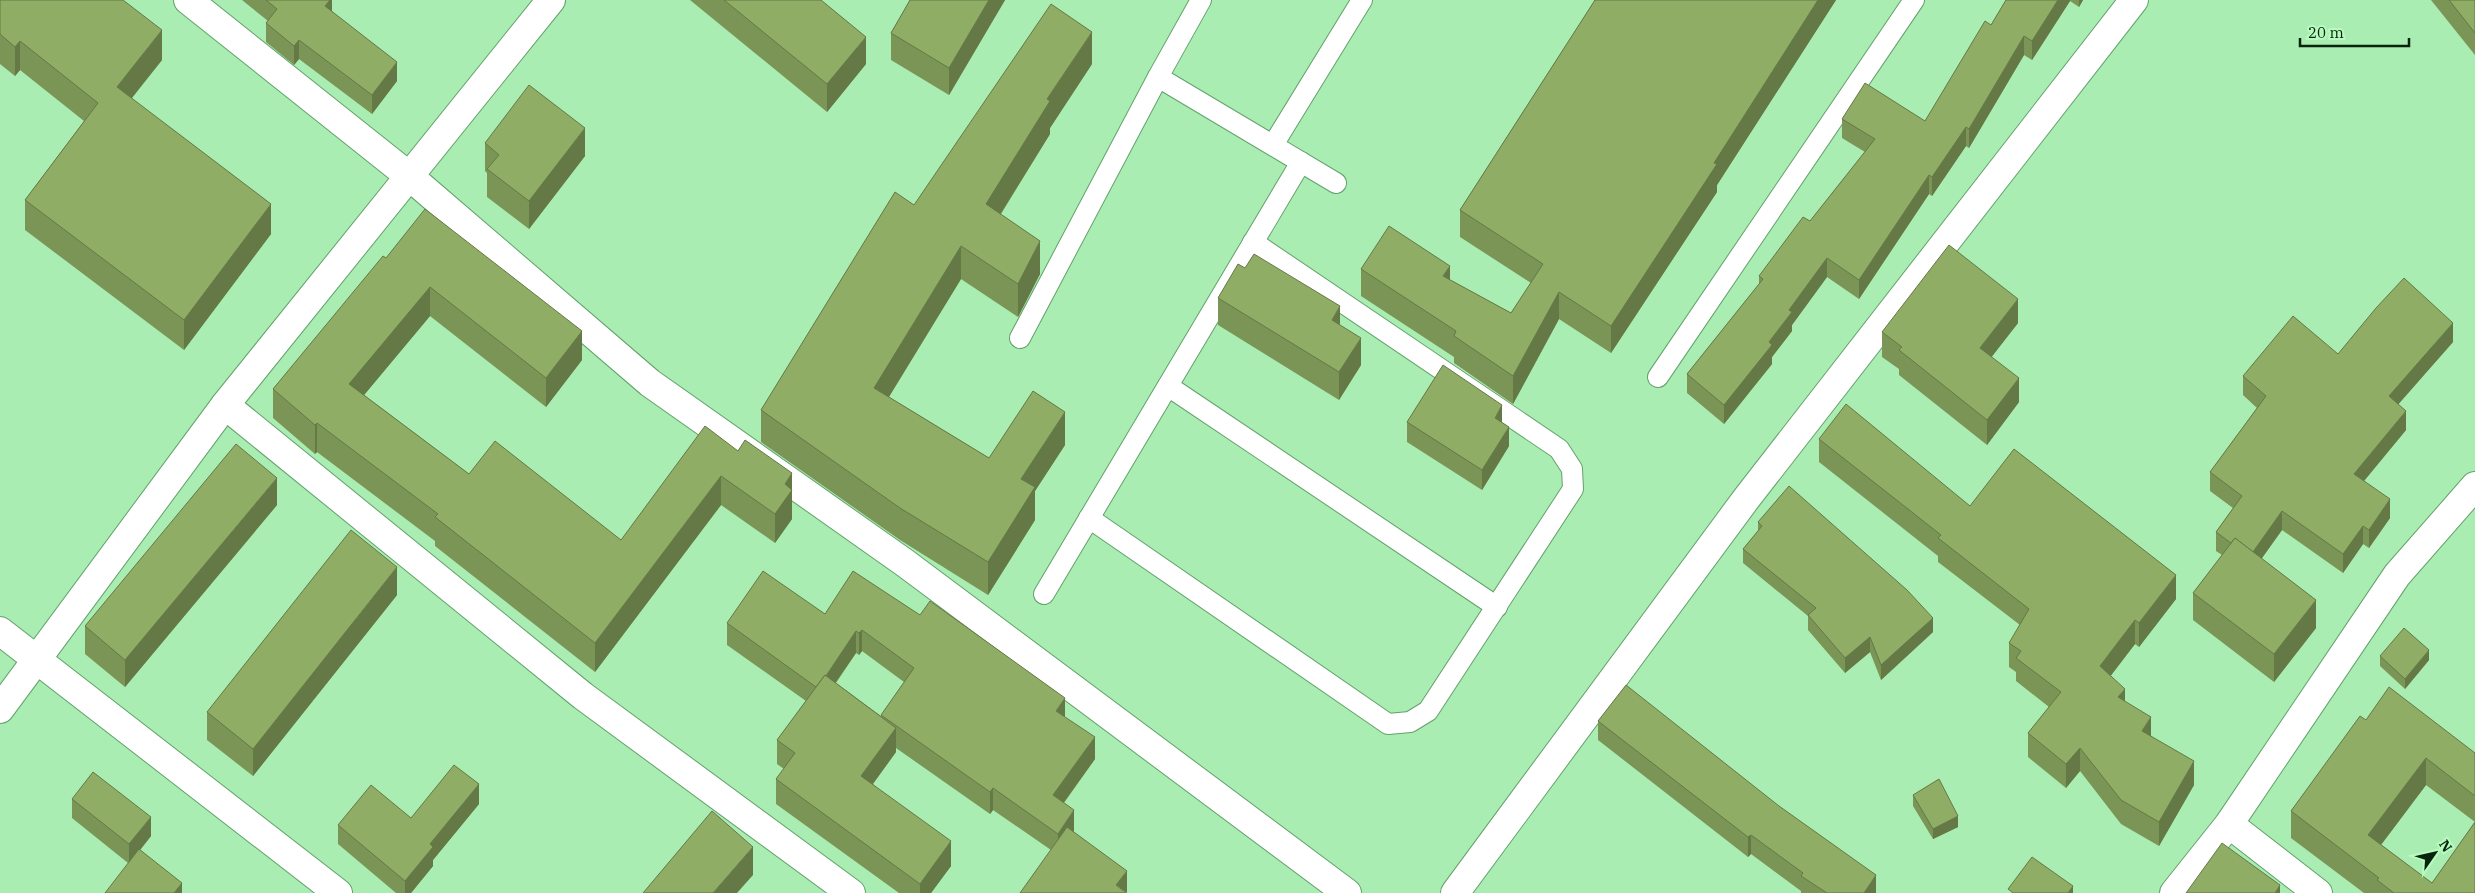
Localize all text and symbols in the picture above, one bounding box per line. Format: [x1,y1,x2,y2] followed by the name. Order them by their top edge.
[2300,15,2409,47] scale bar
[2308,23,2344,42] text: 20 m
[2410,828,2460,878] north arrow
[2435,836,2456,855] text: N

